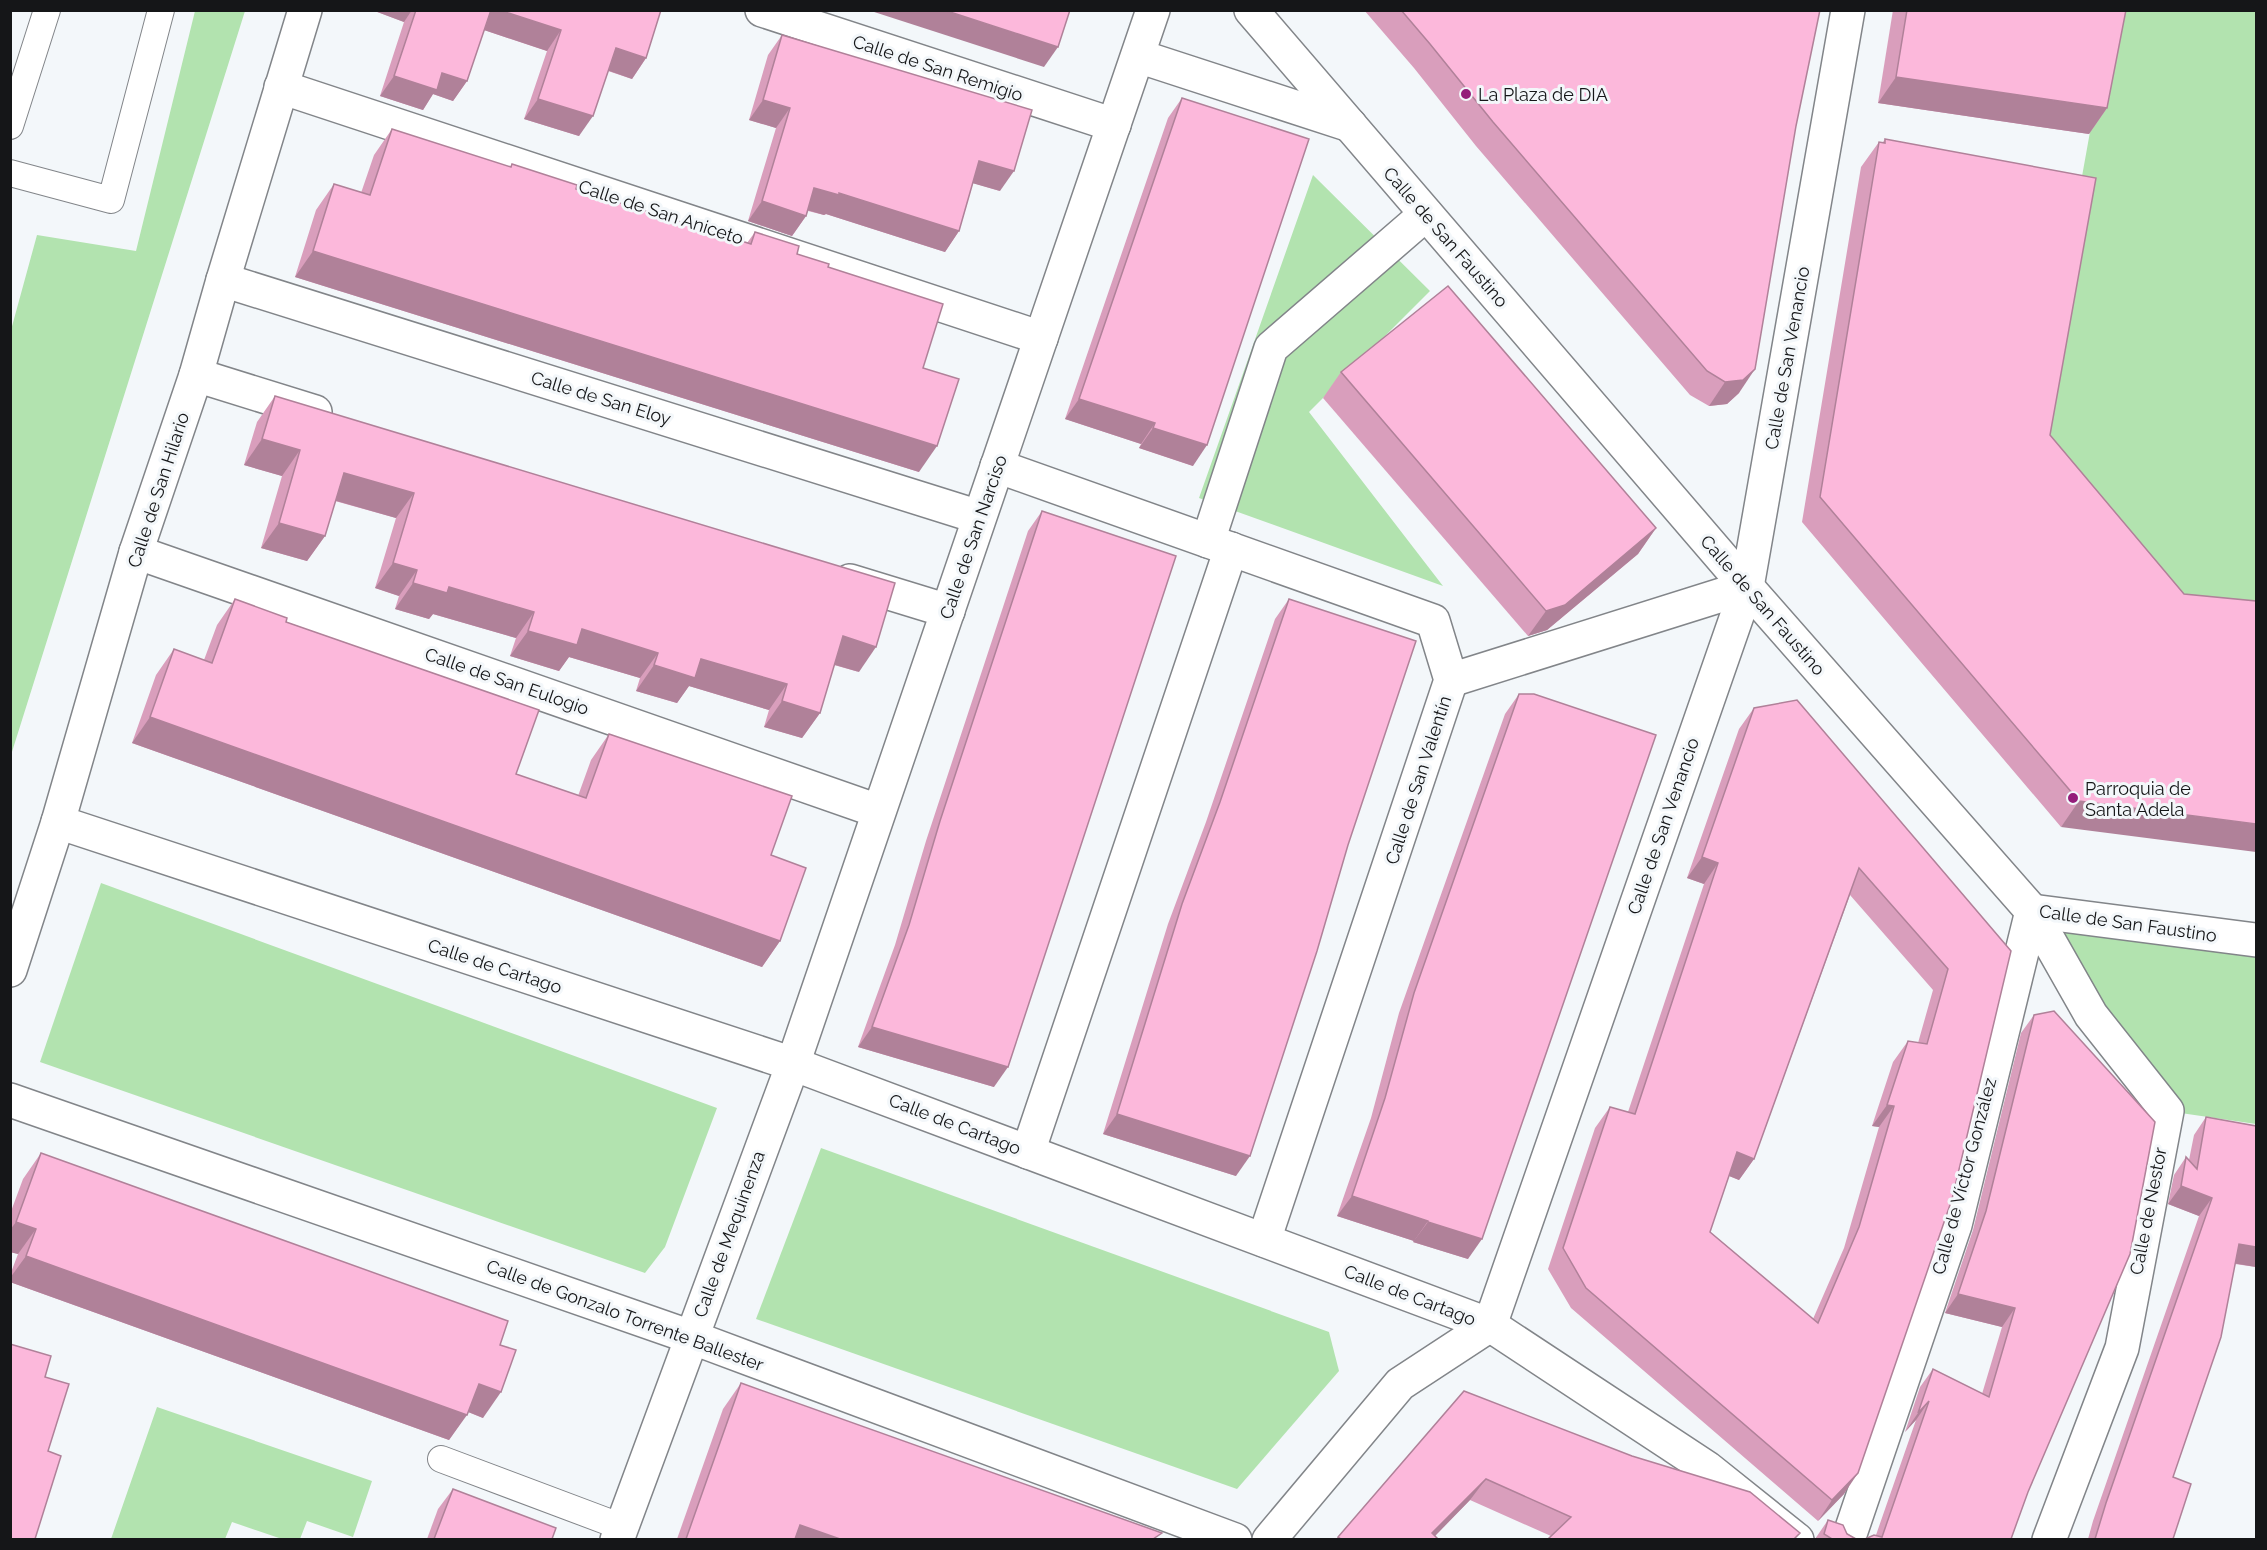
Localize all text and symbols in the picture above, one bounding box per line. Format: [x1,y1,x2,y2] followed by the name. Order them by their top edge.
[850,31,1026,106] street label: Calle de San Remigio
[1478,84,1608,105] place label: La Plaza de DIA
[1459,87,1473,101] marker: La Plaza de DIA
[1379,163,1513,312] street label: Calle de San Faustino
[576,175,746,249] street label: Calle de San Aniceto
[1761,265,1814,451] street label: Calle de San Venancio
[528,367,674,429] street label: Calle de San Eloy
[123,409,193,570] street label: Calle de San Hilario
[935,452,1011,622] street label: Calle de San Narciso
[1696,531,1830,680] street label: Calle de San Faustino
[422,643,592,719] street label: Calle de San Eulogio
[1381,693,1455,867] street label: Calle de San Valentín
[1623,735,1703,917] street label: Calle de San Venancio
[2085,778,2191,820] place label: Parroquia de Santa Adela
[2066,791,2080,805] marker: Parroquia de Santa Adela
[2038,900,2218,946] street label: Calle de San Faustino
[425,934,565,998] street label: Calle de Cartago
[1928,1075,2000,1277] street label: Calle de Víctor González
[886,1089,1024,1159] street label: Calle de Cartago
[2125,1145,2171,1277] street label: Calle de Nestor
[689,1148,769,1320] street label: Calle de Mequinenza
[484,1255,767,1375] street label: Calle de Gonzalo Torrente Ballester
[1341,1260,1479,1330] street label: Calle de Cartago

